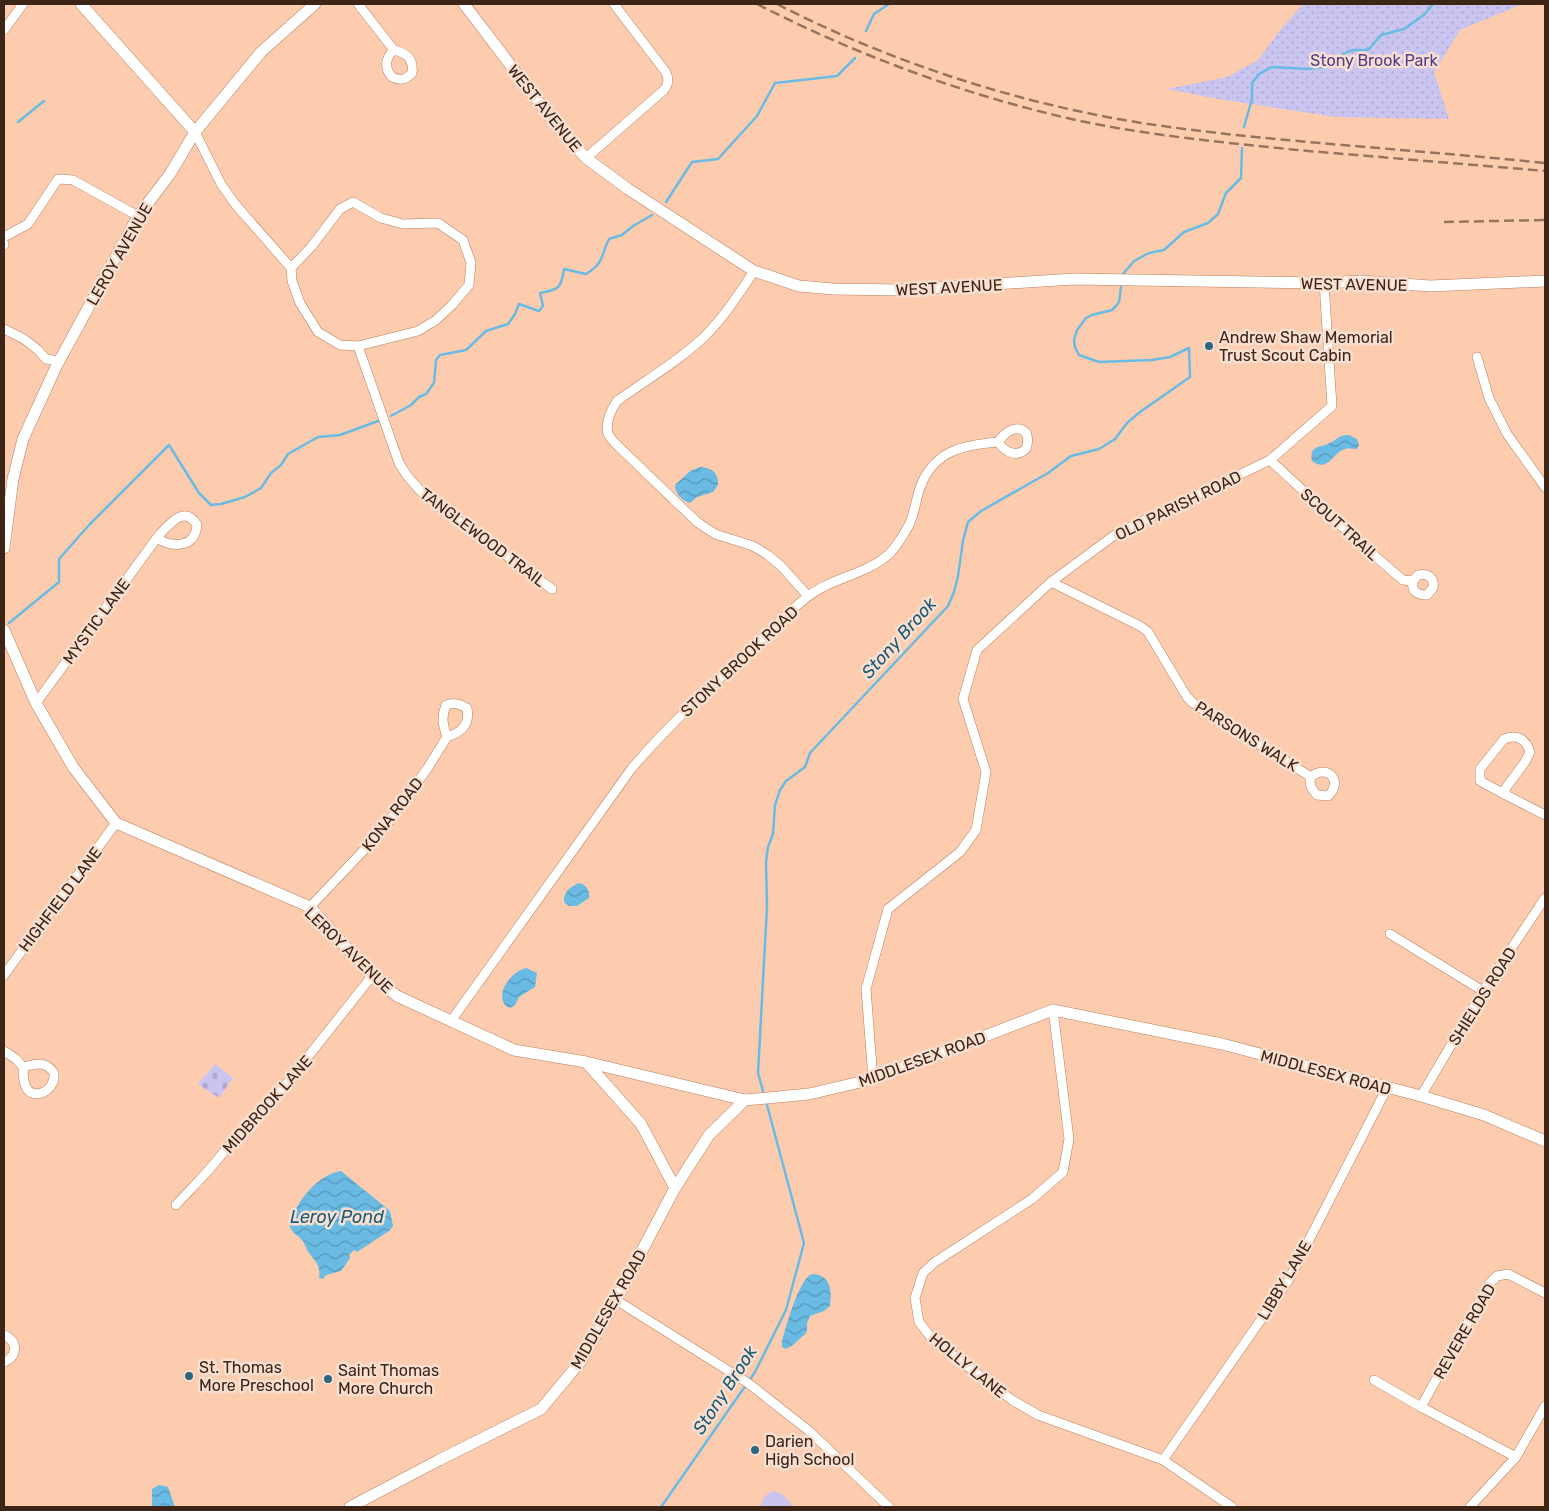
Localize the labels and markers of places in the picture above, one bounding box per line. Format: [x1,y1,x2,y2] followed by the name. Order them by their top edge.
[1219,328,1393,365] place label: Andrew Shaw Memorial Trust Scout Cabin
[1203,340,1215,352] marker: Andrew Shaw Memorial Trust Scout Cabin
[199,1358,314,1395] place label: St. Thomas More Preschool
[338,1361,439,1398] place label: Saint Thomas More Church
[183,1370,195,1382] marker: St. Thomas More Preschool
[322,1373,334,1385] marker: Saint Thomas More Church
[765,1432,854,1469] place label: Darien High School
[749,1444,761,1456] marker: Darien High School

